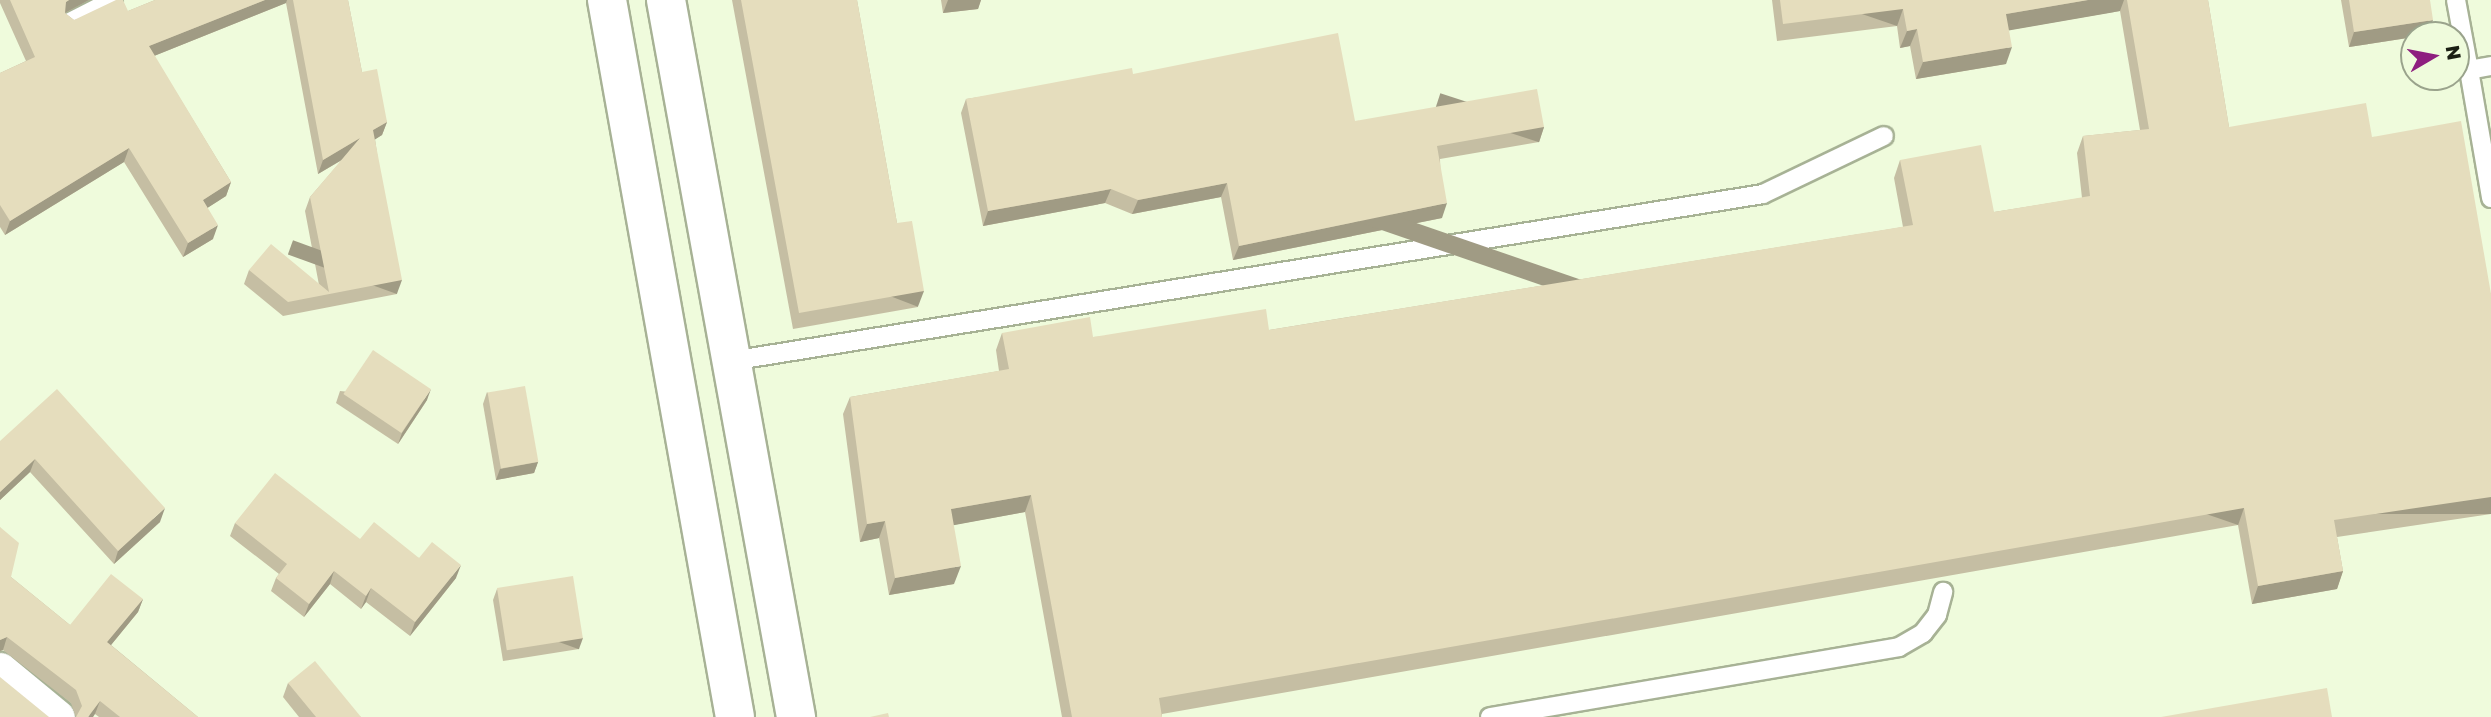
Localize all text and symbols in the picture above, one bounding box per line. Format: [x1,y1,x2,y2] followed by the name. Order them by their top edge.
[2400,21,2470,91] north arrow
[2442,43,2467,62] text: N

